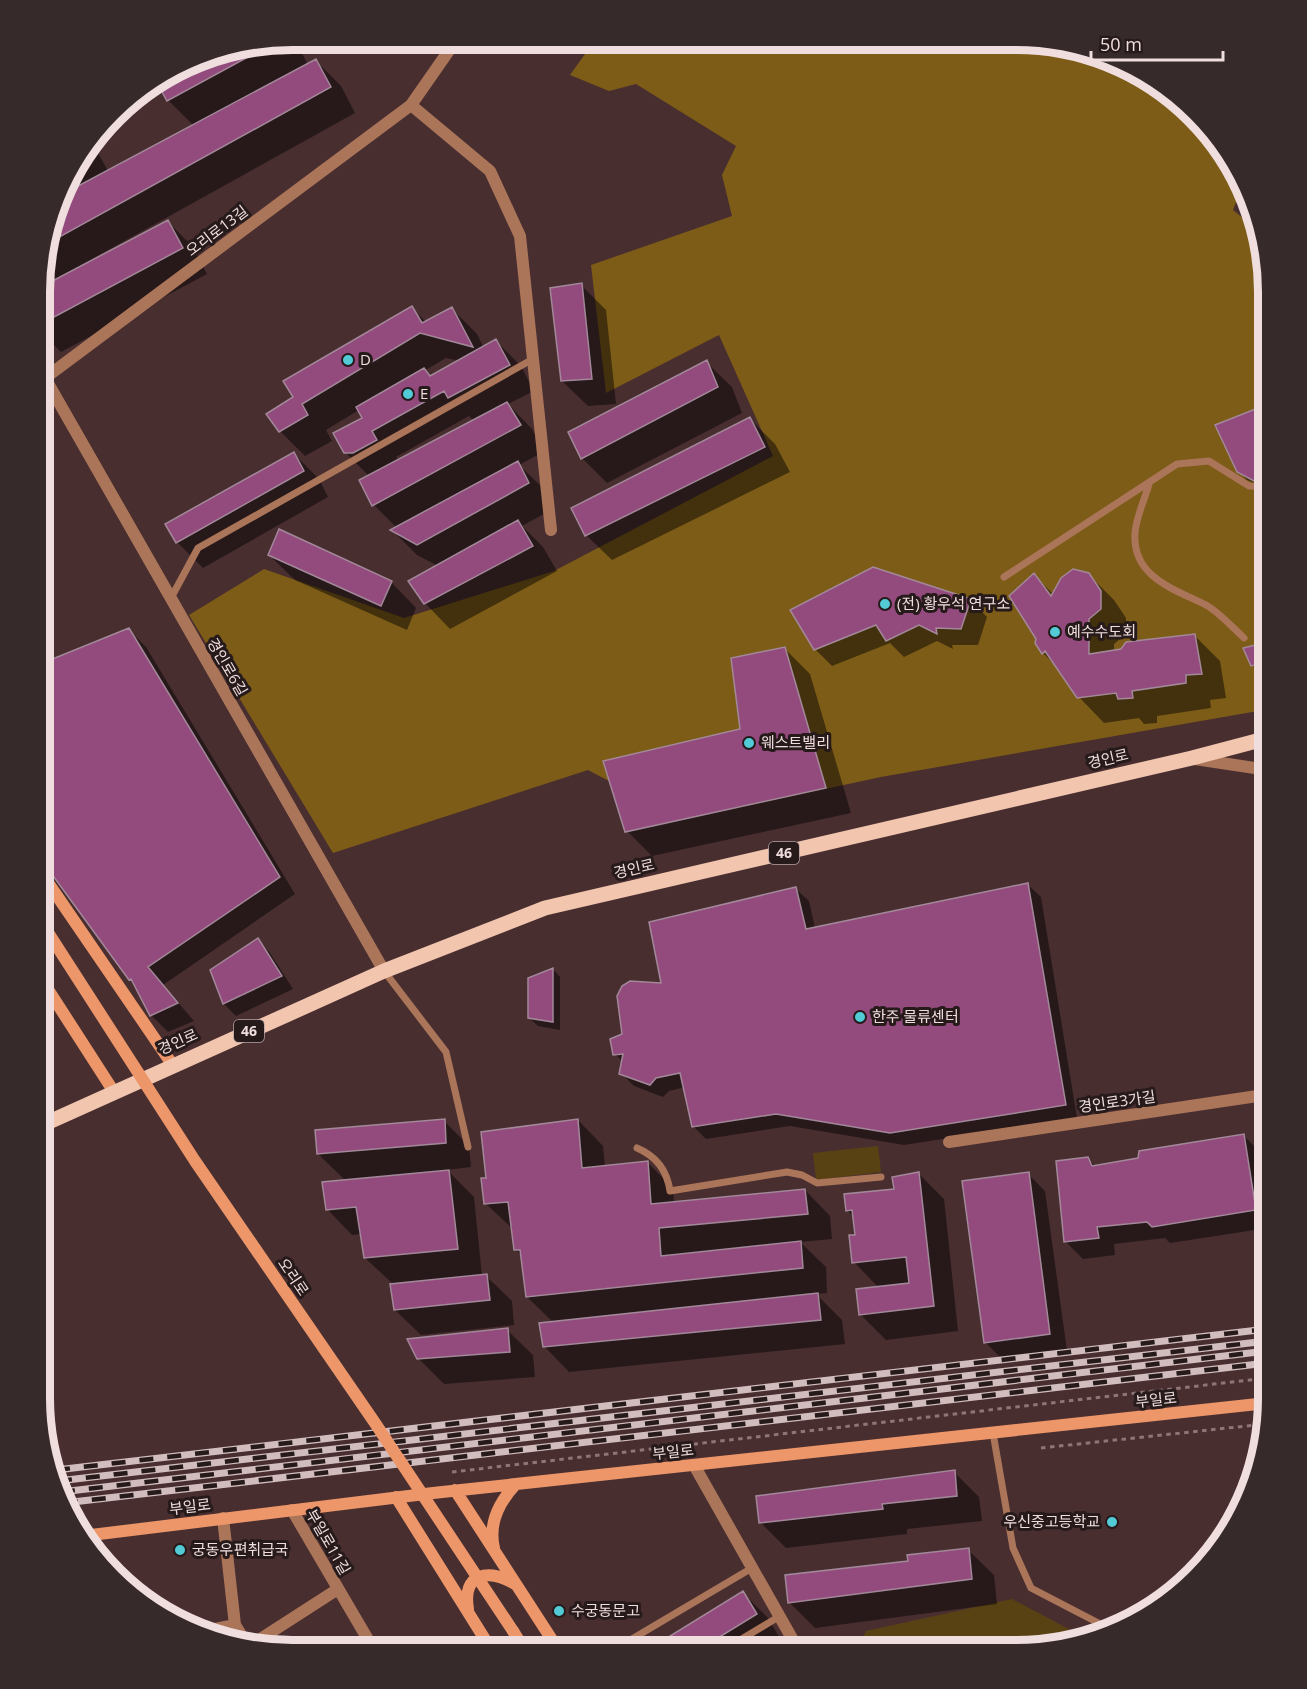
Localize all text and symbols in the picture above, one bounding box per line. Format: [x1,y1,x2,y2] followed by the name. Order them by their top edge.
[1091,24,1223,62] scale bar
[1100,32,1142,56] text: 50 m
[181,200,251,260] street label: 오리로13길
[360,349,371,369] place label: D
[341,353,355,367] marker: D
[420,383,428,403] place label: E
[401,387,415,401] marker: E
[897,593,1010,613] place label: (전) 황우석 연구소
[878,597,892,611] marker: (전) 황우석 연구소
[1067,621,1136,641] place label: 예수수도회
[1048,625,1062,639] marker: 예수수도회
[203,634,252,699] street label: 경인로6길
[761,732,830,752] place label: 웨스트밸리
[742,736,756,750] marker: 웨스트밸리
[1085,744,1130,772] street label: 경인로
[769,842,799,864] road number: 46
[611,854,656,882] street label: 경인로
[872,1006,959,1026] place label: 한주 물류센터
[853,1010,867,1024] marker: 한주 물류센터
[234,1020,264,1042] road number: 46
[155,1024,201,1059] street label: 경인로
[1077,1086,1157,1116] street label: 경인로3가길
[274,1254,314,1299] street label: 오리로
[1134,1387,1178,1411] street label: 부일로
[651,1439,695,1463] street label: 부일로
[168,1494,212,1518] street label: 부일로
[302,1505,356,1578] street label: 부일로11길
[1003,1511,1100,1531] place label: 우신중고등학교
[1105,1515,1119,1529] marker: 우신중고등학교
[192,1539,289,1559] place label: 궁동우편취급국
[173,1543,187,1557] marker: 궁동우편취급국
[571,1600,640,1620] place label: 수궁동문고
[552,1604,566,1618] marker: 수궁동문고

